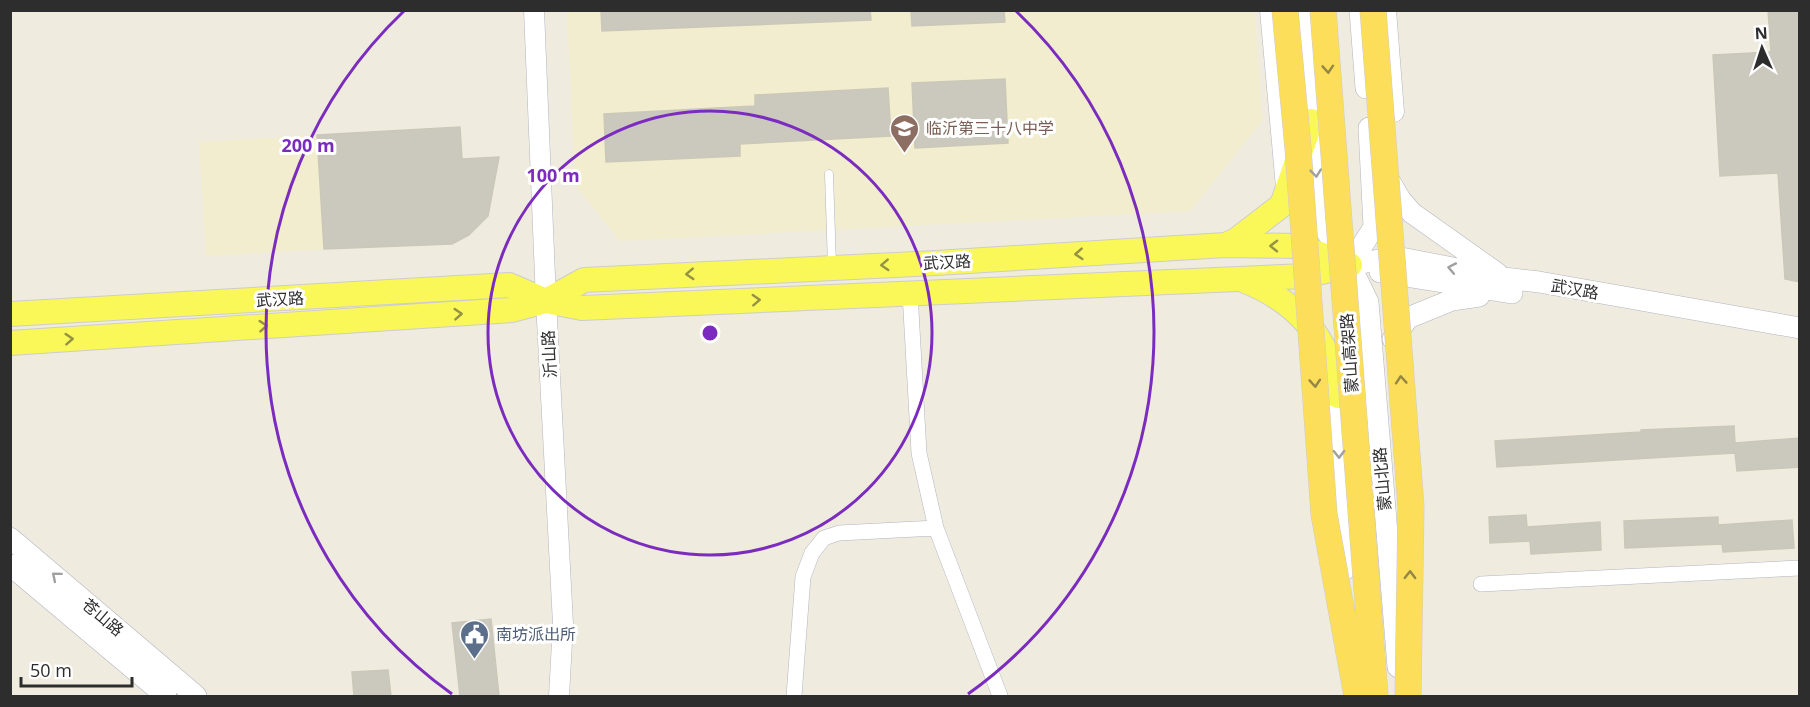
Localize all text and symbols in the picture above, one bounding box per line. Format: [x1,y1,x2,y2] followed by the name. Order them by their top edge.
[1732,18,1792,78] north arrow
[1754,22,1768,44] text: N
[1321,64,1334,73] one-way arrow
[889,112,921,154] school or university icon: 临沂第三十八中学
[926,117,1054,139] place label: 临沂第三十八中学
[281,133,335,157] text: 200 m
[526,163,580,187] text: 100 m
[1309,169,1322,178] one-way arrow
[1269,239,1278,252] one-way arrow
[1075,247,1084,260] one-way arrow
[922,250,972,274] street label: 武汉路
[880,259,889,272] one-way arrow
[1447,262,1457,275] one-way arrow
[685,268,694,281] one-way arrow
[1549,274,1601,304] street label: 武汉路
[255,287,305,311] street label: 武汉路
[752,293,761,306] one-way arrow
[454,308,463,321] one-way arrow
[1335,312,1363,394] street label: 蒙山高架路
[259,320,268,333] one-way arrow
[700,323,720,343] centre of rings
[537,329,561,379] street label: 沂山路
[64,333,73,346] one-way arrow
[1395,376,1408,385] one-way arrow
[1308,378,1321,387] one-way arrow
[1368,446,1396,512] street label: 蒙山北路
[1333,450,1345,459] one-way arrow
[1404,571,1416,580] one-way arrow
[52,573,63,584] one-way arrow
[78,593,128,641] street label: 苍山路
[459,618,491,660] public building icon: 南坊派出所
[496,623,576,645] place label: 南坊派出所
[21,650,132,688] scale bar
[30,658,72,682] text: 50 m

